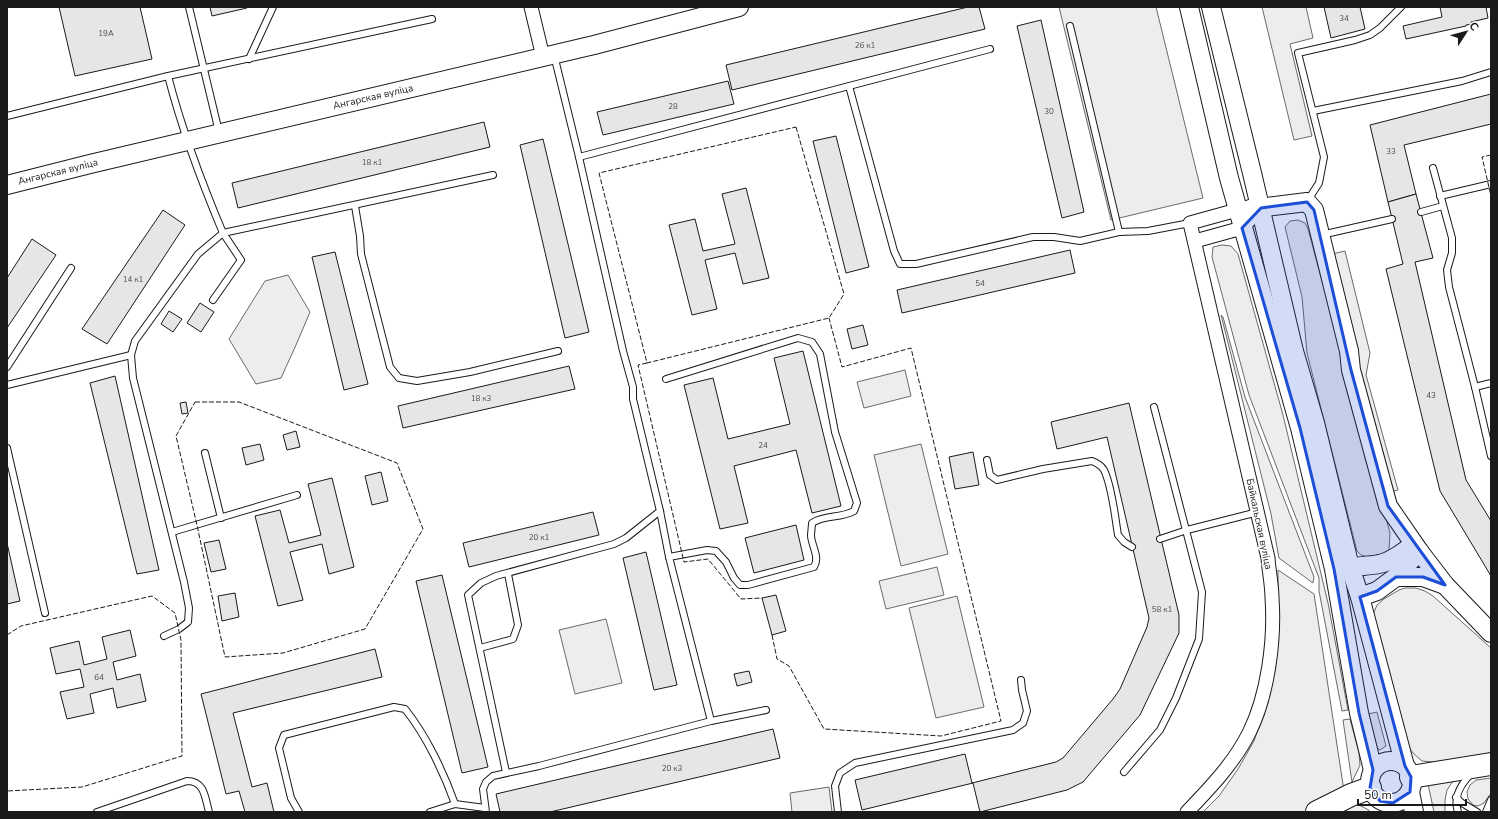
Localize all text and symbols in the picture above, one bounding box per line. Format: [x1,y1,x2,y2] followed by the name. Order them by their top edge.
[1446,12,1486,52] north arrow
[1339,13,1349,24] house number: 34
[1465,19,1482,34] text: С
[98,28,114,39] house number: 19А
[855,40,876,51] house number: 26 к1
[331,81,415,113] street label: Ангарская вуліца
[668,101,678,112] house number: 28
[1044,106,1054,117] house number: 30
[1386,146,1396,157] house number: 33
[16,155,100,189] street label: Ангарская вуліца
[362,157,383,168] house number: 18 к1
[123,274,144,285] house number: 14 к1
[975,278,985,289] house number: 54
[1426,390,1436,401] house number: 43
[471,393,492,404] house number: 18 к3
[758,440,768,451] house number: 24
[1242,477,1276,571] street label: Байкальская вуліца
[529,532,550,543] house number: 20 к1
[1152,604,1173,615] house number: 58 к1
[94,672,104,683] house number: 64
[662,763,683,774] house number: 20 к3
[1358,781,1466,807] scale bar
[1364,787,1392,803] text: 50 m

